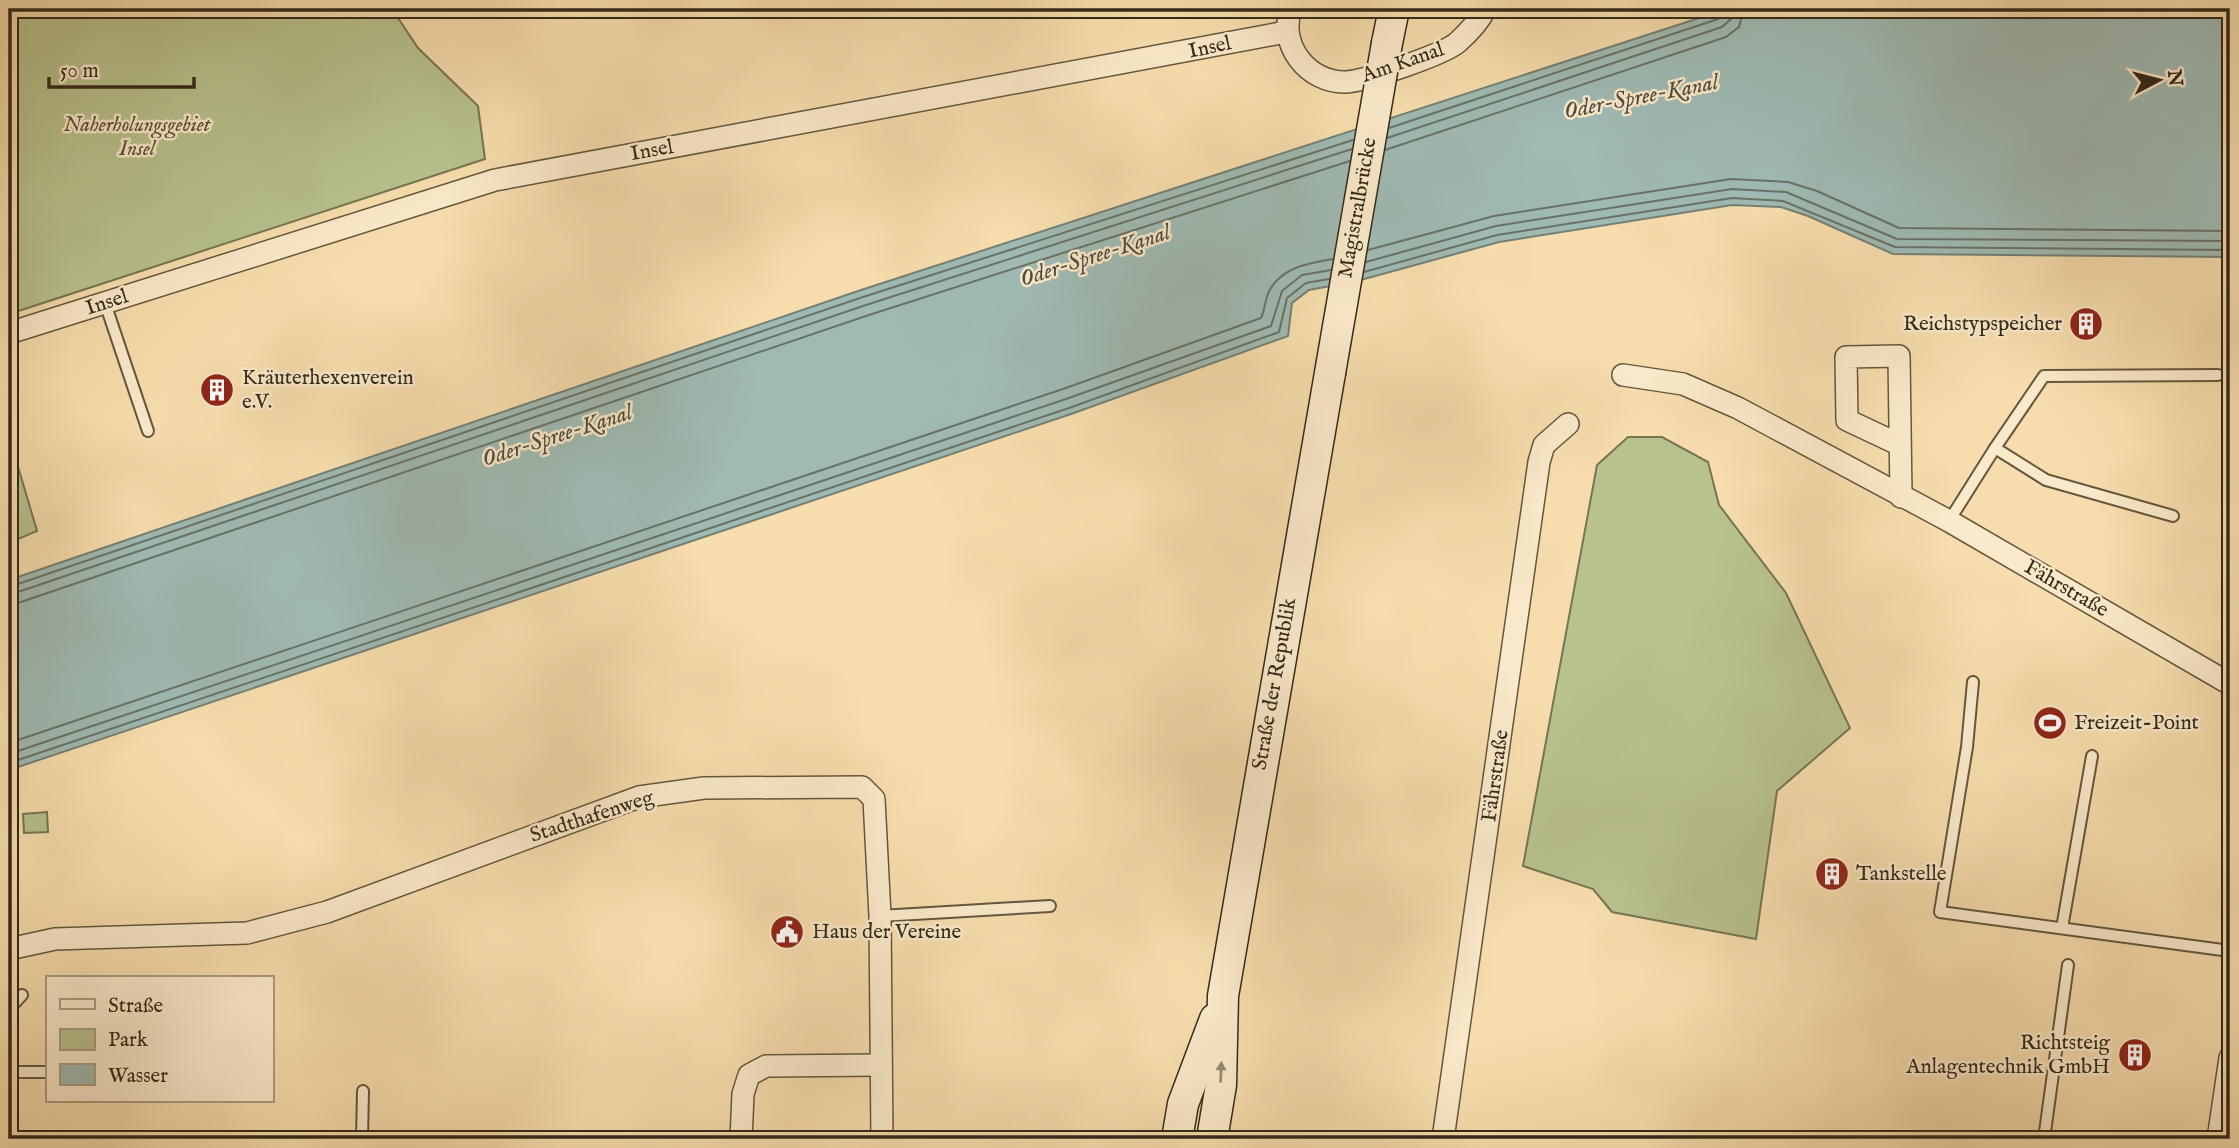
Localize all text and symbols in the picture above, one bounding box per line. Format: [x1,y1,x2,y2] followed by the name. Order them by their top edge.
[1186,30,1234,66] street label: Insel
[1357,36,1448,90] street label: Am Kanal
[49,46,194,90] scale bar
[2124,46,2194,116] north arrow
[60,58,99,85] text: 50 m
[1562,68,1722,126] water label: Oder-Spree-Kanal
[2161,68,2187,88] text: N
[63,112,212,163] park label: Naherholungsgebiet Insel
[628,134,676,168] street label: Insel
[1332,135,1384,280] street label: Magistralbrücke
[1016,218,1175,294] water label: Oder-Spree-Kanal
[82,283,132,322] street label: Insel
[2067,305,2105,343] building icon: Reichstypspeicher
[1903,311,2062,338] place label: Reichstypspeicher
[242,365,414,416] place label: Kräuterhexenverein e.V.
[198,371,236,409] building icon: Kräuterhexenverein e.V.
[478,398,637,474] water label: Oder-Spree-Kanal
[2019,554,2113,624] street label: Fährstraße
[1247,595,1304,772] street label: Straße der Republik
[2031,704,2069,742] sports icon: Freizeit-Point
[2074,710,2199,737] place label: Freizeit-Point
[1476,728,1516,824] street label: Fährstraße
[527,784,658,850] street label: Stadthafenweg
[1813,855,1851,893] building icon: Tankstelle
[1856,861,1947,888] place label: Tankstelle
[768,913,806,951] public building icon: Haus der Vereine
[812,919,962,946] place label: Haus der Vereine
[46,976,273,1102] legend
[108,993,164,1020] text: Straße
[108,1027,149,1054] text: Park
[1905,1030,2111,1081] place label: Richtsteig Anlagentechnik GmbH
[2116,1036,2154,1074] building icon: Richtsteig Anlagentechnik GmbH
[1216,1060,1227,1082] one-way arrow
[108,1063,168,1090] text: Wasser

